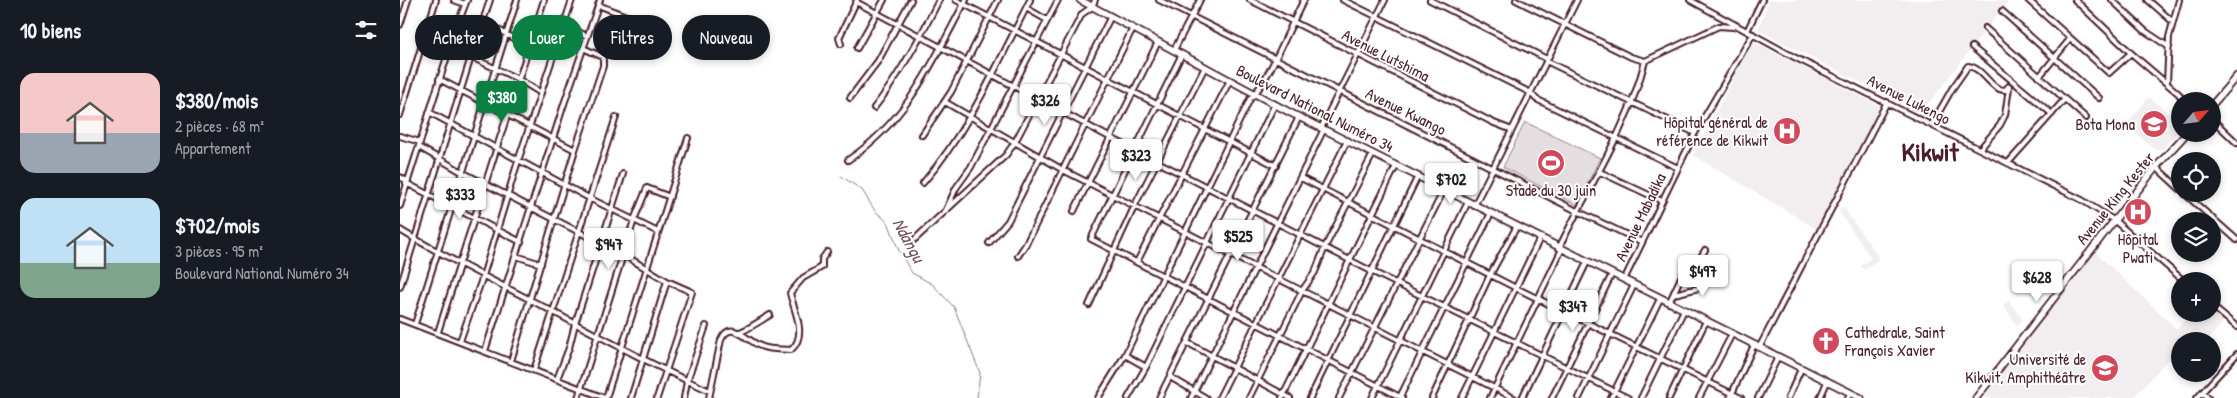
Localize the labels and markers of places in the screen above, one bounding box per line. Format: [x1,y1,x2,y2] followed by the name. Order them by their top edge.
[472,80,532,123] pin: $380
[1015,84,1075,126] pin: $326
[2139,109,2169,139] school or university icon: Bota Mona
[1656,111,1769,151] place label: Hôpital général de référence de Kikwit
[2076,113,2135,135] place label: Bota Mona
[1772,116,1802,146] hospital icon: Hôpital général de référence de Kikwit
[1106,138,1166,181] pin: $323
[1536,148,1566,178] sports icon: Stade du 30 juin
[1421,162,1481,205] pin: $702
[430,178,490,220] pin: $333
[1506,179,1596,201] place label: Stade du 30 juin
[2123,197,2153,227] hospital icon: Hôpital Pwati
[1208,220,1268,262] pin: $525
[579,228,639,270] pin: $947
[2118,228,2159,268] place label: Hôpital Pwati
[1673,254,1733,297] pin: $497
[2007,260,2067,303] pin: $628
[1543,290,1603,332] pin: $347
[1844,321,1945,361] place label: Cathedrale, Saint François Xavier
[1811,326,1841,356] church icon: Cathedrale, Saint François Xavier
[1965,348,2087,388] place label: Université de Kikwit, Amphithéâtre
[2090,353,2120,383] school or university icon: Université de Kikwit, Amphithéâtre

